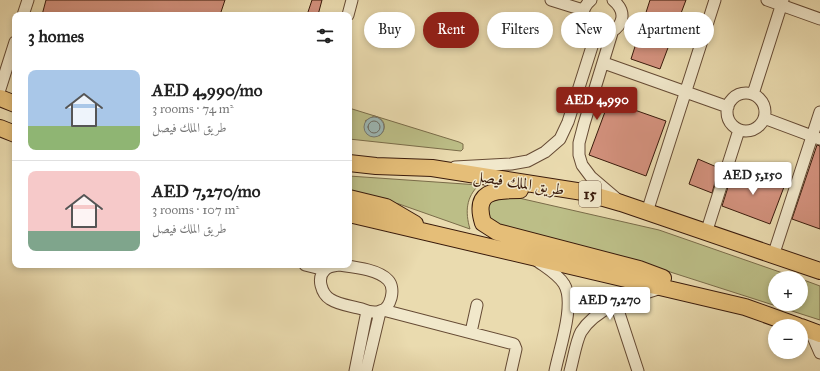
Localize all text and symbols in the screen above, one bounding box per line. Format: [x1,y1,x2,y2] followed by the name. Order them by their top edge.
[364,12,415,48] chip: Buy
[423,12,479,48] chip: Rent
[487,12,553,48] chip: Filters
[561,12,616,48] chip: New
[624,12,714,48] chip: Apartment
[314,25,336,47] icon: filters
[28,26,84,47] text: 3 homes
[152,80,263,101] text: AED 4,990/mo
[60,86,108,134] icon: home
[551,87,643,121] pin: AED 4,990
[565,92,629,108] text: AED 4,990
[152,101,234,117] text: 3 rooms · 74 m²
[152,120,227,136] text: طريق الملك فيصل
[707,162,799,196] pin: AED 5,150
[472,166,566,201] street label: طريق الملك فيصل
[724,167,782,183] text: AED 5,150
[152,181,260,202] text: AED 7,270/mo
[579,181,601,207] road number: 15
[60,187,108,235] icon: home
[152,202,239,218] text: 3 rooms · 107 m²
[152,221,227,237] text: طريق الملك فيصل
[768,271,808,359] map controls
[768,271,808,311] button: +
[564,287,656,321] pin: AED 7,270
[579,292,641,308] text: AED 7,270
[768,319,808,359] button: −

